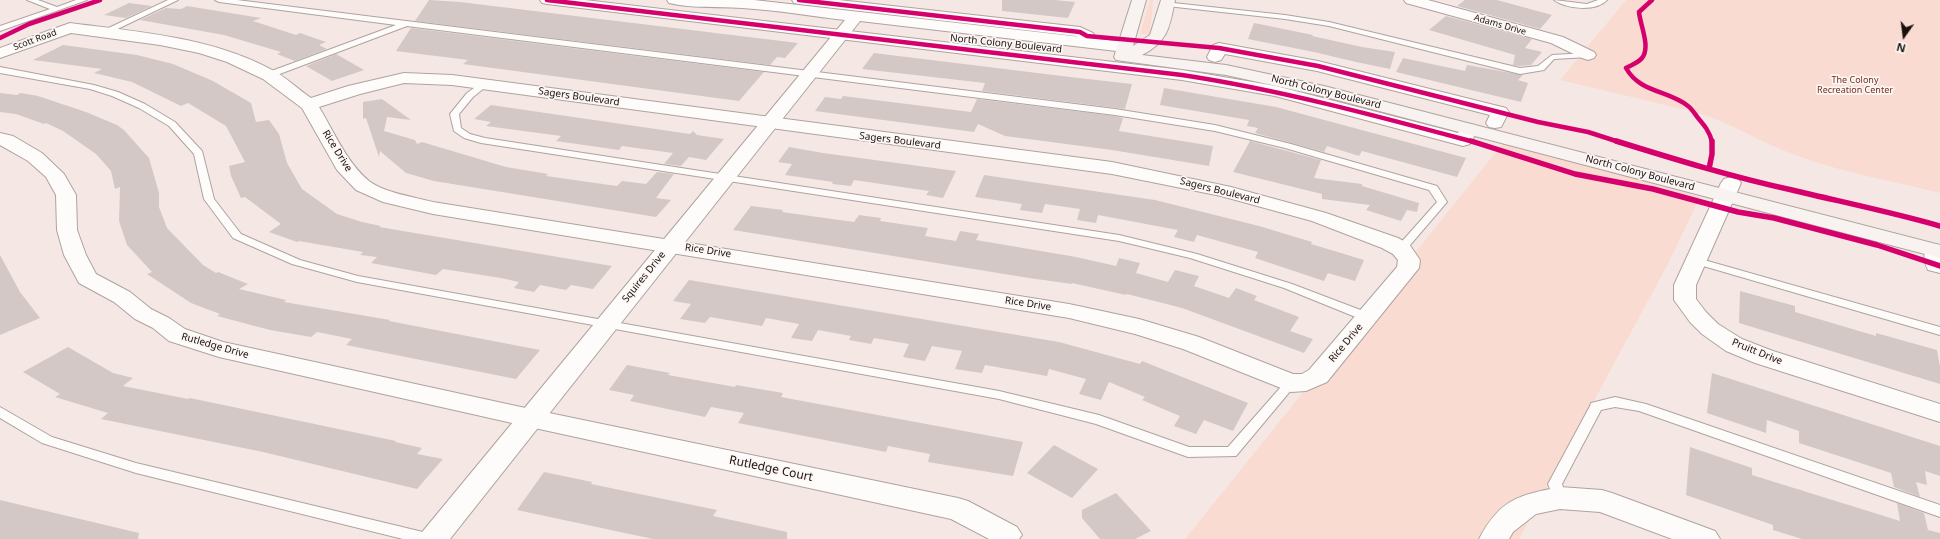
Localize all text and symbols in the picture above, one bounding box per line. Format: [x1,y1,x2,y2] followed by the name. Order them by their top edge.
[1473,12,1527,38] street label: Adams Drive
[1884,16,1924,56] north arrow
[12,27,58,53] street label: Scott Road
[949,32,1063,56] street label: North Colony Boulevard
[1895,40,1907,56] text: N
[1270,73,1382,111] street label: North Colony Boulevard
[1817,75,1893,96] park label: The Colony Recreation Center
[538,85,620,109] street label: Sagers Boulevard
[320,128,354,174] street label: Rice Drive
[859,130,941,152] street label: Sagers Boulevard
[1584,153,1696,193] street label: North Colony Boulevard
[1179,175,1261,207] street label: Sagers Boulevard
[684,241,732,261] street label: Rice Drive
[620,249,668,305] street label: Squires Drive
[1004,294,1052,314] street label: Rice Drive
[1326,321,1366,365] street label: Rice Drive
[180,331,250,361] street label: Rutledge Drive
[1730,336,1784,368] street label: Pruitt Drive
[728,453,814,485] street label: Rutledge Court

